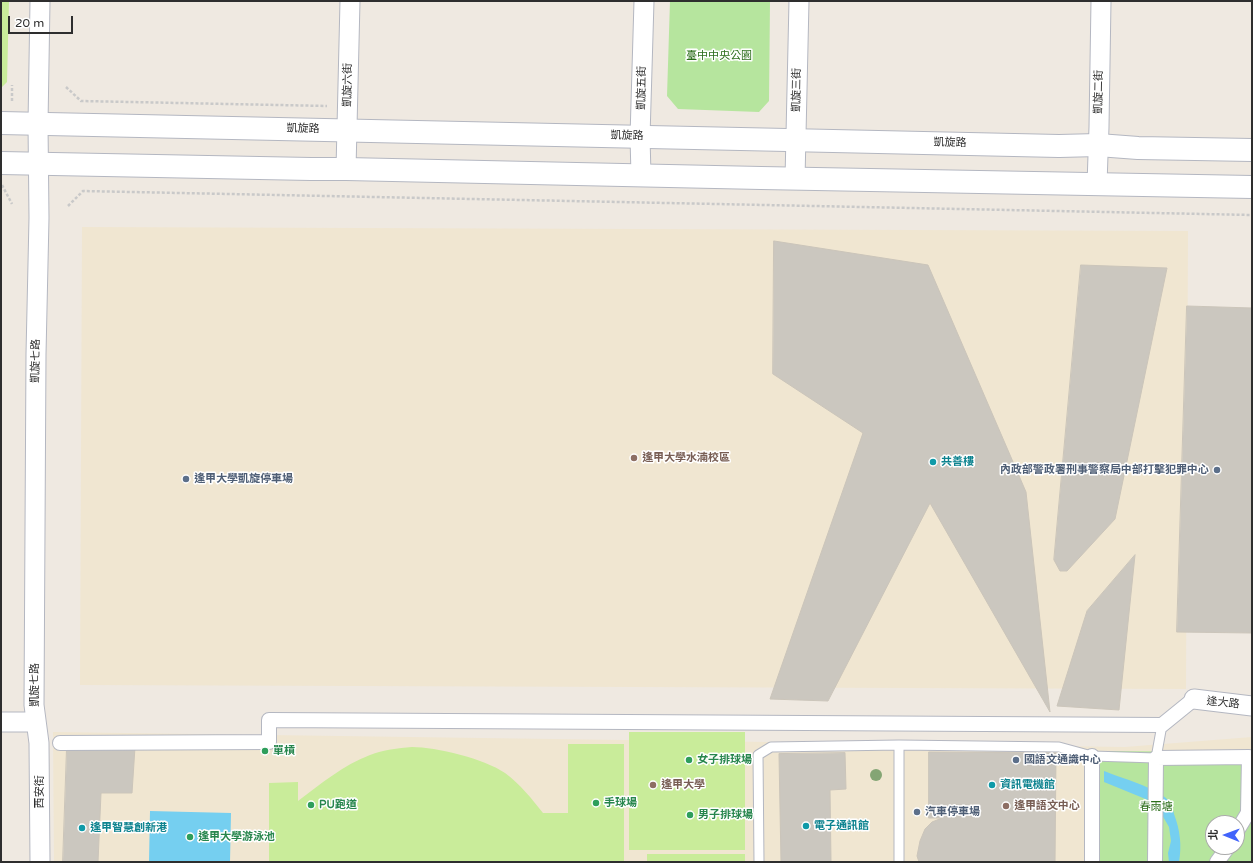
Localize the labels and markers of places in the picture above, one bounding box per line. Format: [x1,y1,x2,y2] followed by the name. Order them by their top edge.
[642,451,730,465] place label: 逢甲大學水湳校區
[629,453,639,463] marker: 逢甲大學水湳校區
[941,455,974,469] place label: 共善樓
[928,457,938,467] marker: 共善樓
[1000,463,1209,477] place label: 內政部警政署刑事警察局中部打擊犯罪中心
[1212,465,1222,475] marker: 內政部警政署刑事警察局中部打擊犯罪中心
[194,472,293,486] place label: 逢甲大學凱旋停車場
[181,474,191,484] marker: 逢甲大學凱旋停車場
[273,744,295,758] place label: 單槓
[260,746,270,756] marker: 單槓
[697,753,752,767] place label: 女子排球場
[1024,753,1101,767] place label: 國語文通識中心
[684,755,694,765] marker: 女子排球場
[1011,755,1021,765] marker: 國語文通識中心
[661,778,705,792] place label: 逢甲大學
[1000,778,1055,792] place label: 資訊電機館
[648,780,658,790] marker: 逢甲大學
[987,780,997,790] marker: 資訊電機館
[604,796,637,810] place label: 手球場
[319,798,357,812] place label: PU跑道
[591,798,601,808] marker: 手球場
[1014,799,1080,813] place label: 逢甲語文中心
[306,800,316,810] marker: PU跑道
[1001,801,1011,811] marker: 逢甲語文中心
[925,805,980,819] place label: 汽車停車場
[912,807,922,817] marker: 汽車停車場
[698,808,753,822] place label: 男子排球場
[685,810,695,820] marker: 男子排球場
[814,819,869,833] place label: 電子通訊館
[90,821,167,835] place label: 逢甲智慧創新港
[801,821,811,831] marker: 電子通訊館
[77,823,87,833] marker: 逢甲智慧創新港
[198,830,275,844] place label: 逢甲大學游泳池
[185,832,195,842] marker: 逢甲大學游泳池

